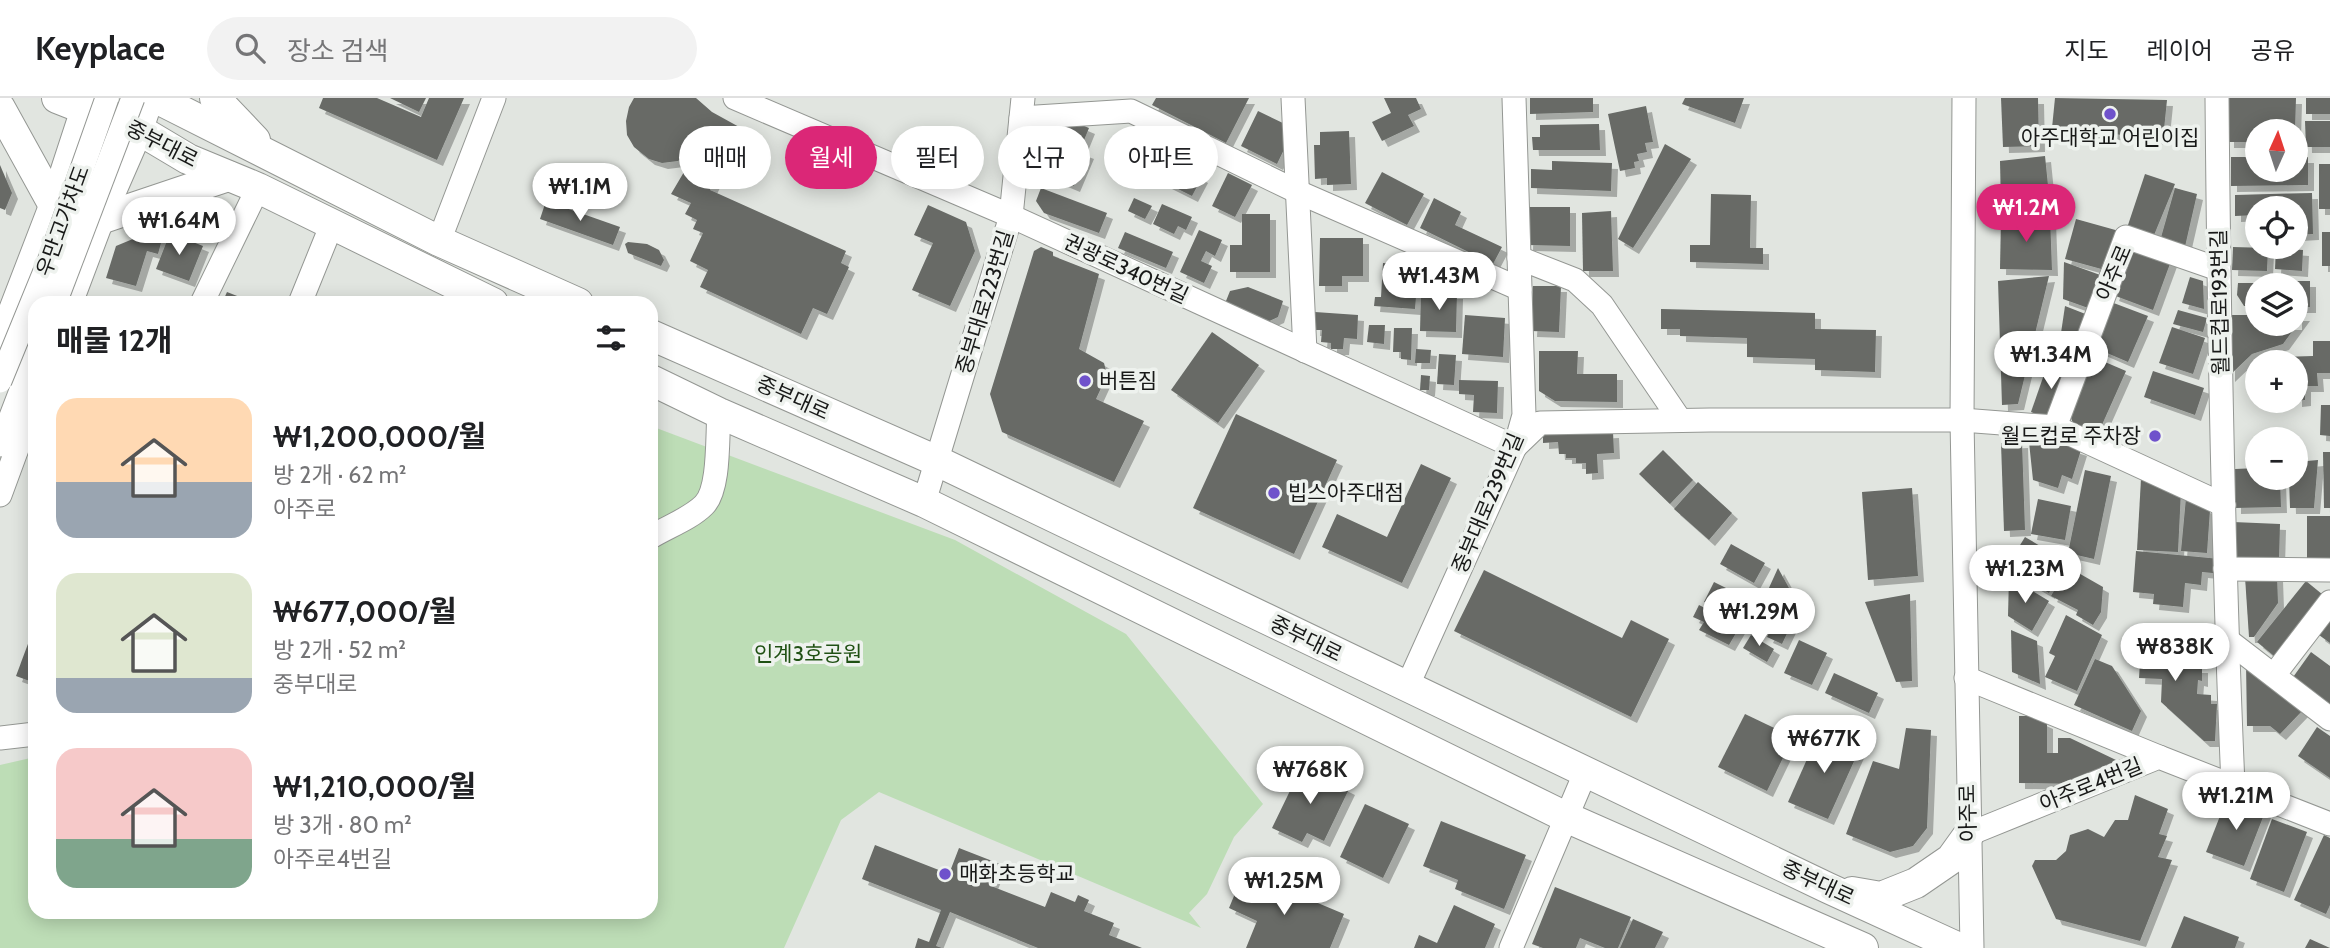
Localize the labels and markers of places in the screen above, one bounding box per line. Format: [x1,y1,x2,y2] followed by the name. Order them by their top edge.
[2102,106,2118,122] marker: 아주대학교 어린이집
[2021,125,2199,150] place label: 아주대학교 어린이집
[531,164,629,223] pin: ₩1.1M
[1977,184,2075,244] pin: ₩1.2M
[122,198,236,257] pin: ₩1.64M
[1382,252,1496,312] pin: ₩1.43M
[1994,331,2108,391] pin: ₩1.34M
[1099,368,1157,393] place label: 버튼짐
[1077,373,1093,389] marker: 버튼짐
[2001,423,2141,448] place label: 월드컵로 주차장
[2147,428,2163,444] marker: 월드컵로 주차장
[1288,480,1404,505] place label: 빕스아주대점
[1266,485,1282,501] marker: 빕스아주대점
[1968,546,2082,605] pin: ₩1.23M
[1702,588,1816,648] pin: ₩1.29M
[2126,624,2224,683] pin: ₩838K
[1775,716,1873,775] pin: ₩677K
[1261,746,1359,806] pin: ₩768K
[2179,772,2293,832] pin: ₩1.21M
[1227,858,1341,917] pin: ₩1.25M
[959,861,1075,886] place label: 매화초등학교
[937,866,953,882] marker: 매화초등학교

